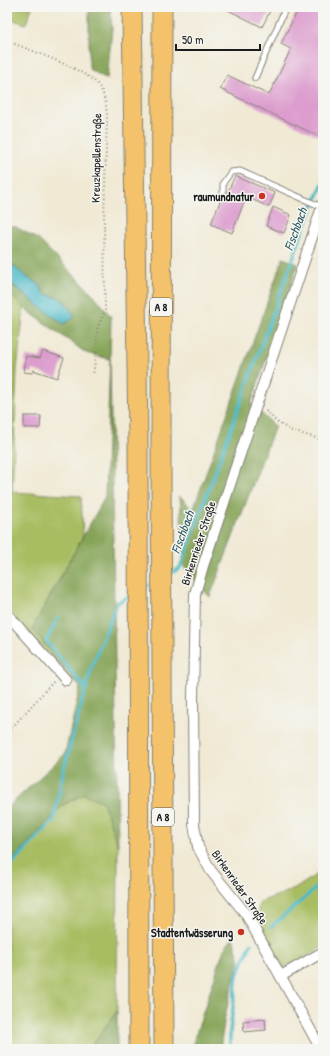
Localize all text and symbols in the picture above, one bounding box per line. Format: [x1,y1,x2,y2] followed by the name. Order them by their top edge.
[176,26,260,52] scale bar
[182,31,203,48] text: 50 m
[87,113,105,203] street label: Kreuzkapellenstraße
[193,188,254,205] place label: raumundnatur
[257,191,267,201] marker: raumundnatur
[279,204,312,253] water label: Fischbach
[150,298,172,316] road number: A 8
[176,499,220,587] street label: Birkenrieder Straße
[166,507,199,556] water label: Fischbach
[152,808,174,826] road number: A 8
[208,846,272,928] street label: Birkenrieder Straße
[151,924,234,942] place label: Stadtentwässerung
[236,927,246,937] marker: Stadtentwässerung

